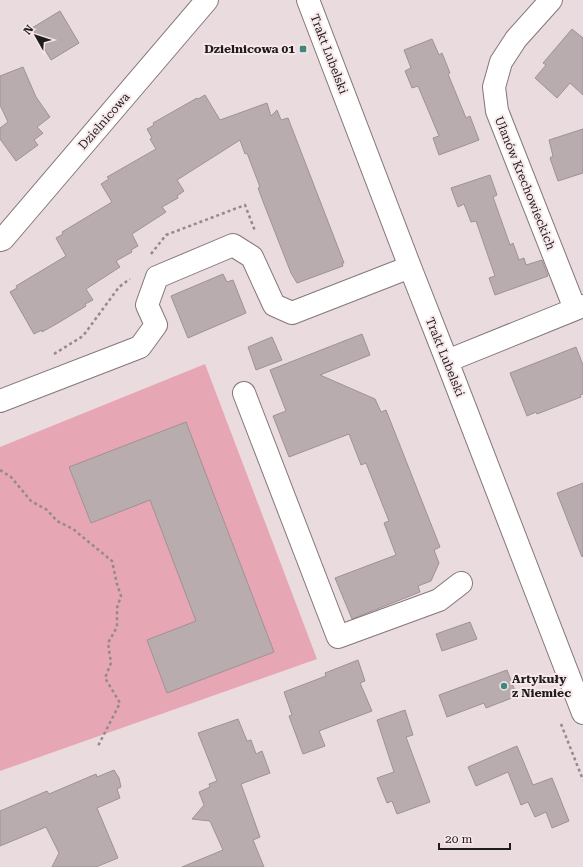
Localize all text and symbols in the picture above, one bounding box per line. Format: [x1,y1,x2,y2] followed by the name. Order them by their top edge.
[307,12,351,96] street label: Trakt Lubelski
[16,16,56,56] north arrow
[21,22,37,37] text: N
[204,42,295,56] place label: Dzielnicowa 01
[298,44,308,54] marker: Dzielnicowa 01
[76,89,133,152] street label: Dzielnicowa
[492,114,558,252] street label: Ułanów Krechowieckich
[423,315,467,399] street label: Trakt Lubelski
[512,672,571,700] place label: Artykuły z Niemiec
[499,681,509,691] marker: Artykuły z Niemiec
[439,825,510,851] scale bar
[445,832,472,846] text: 20 m

